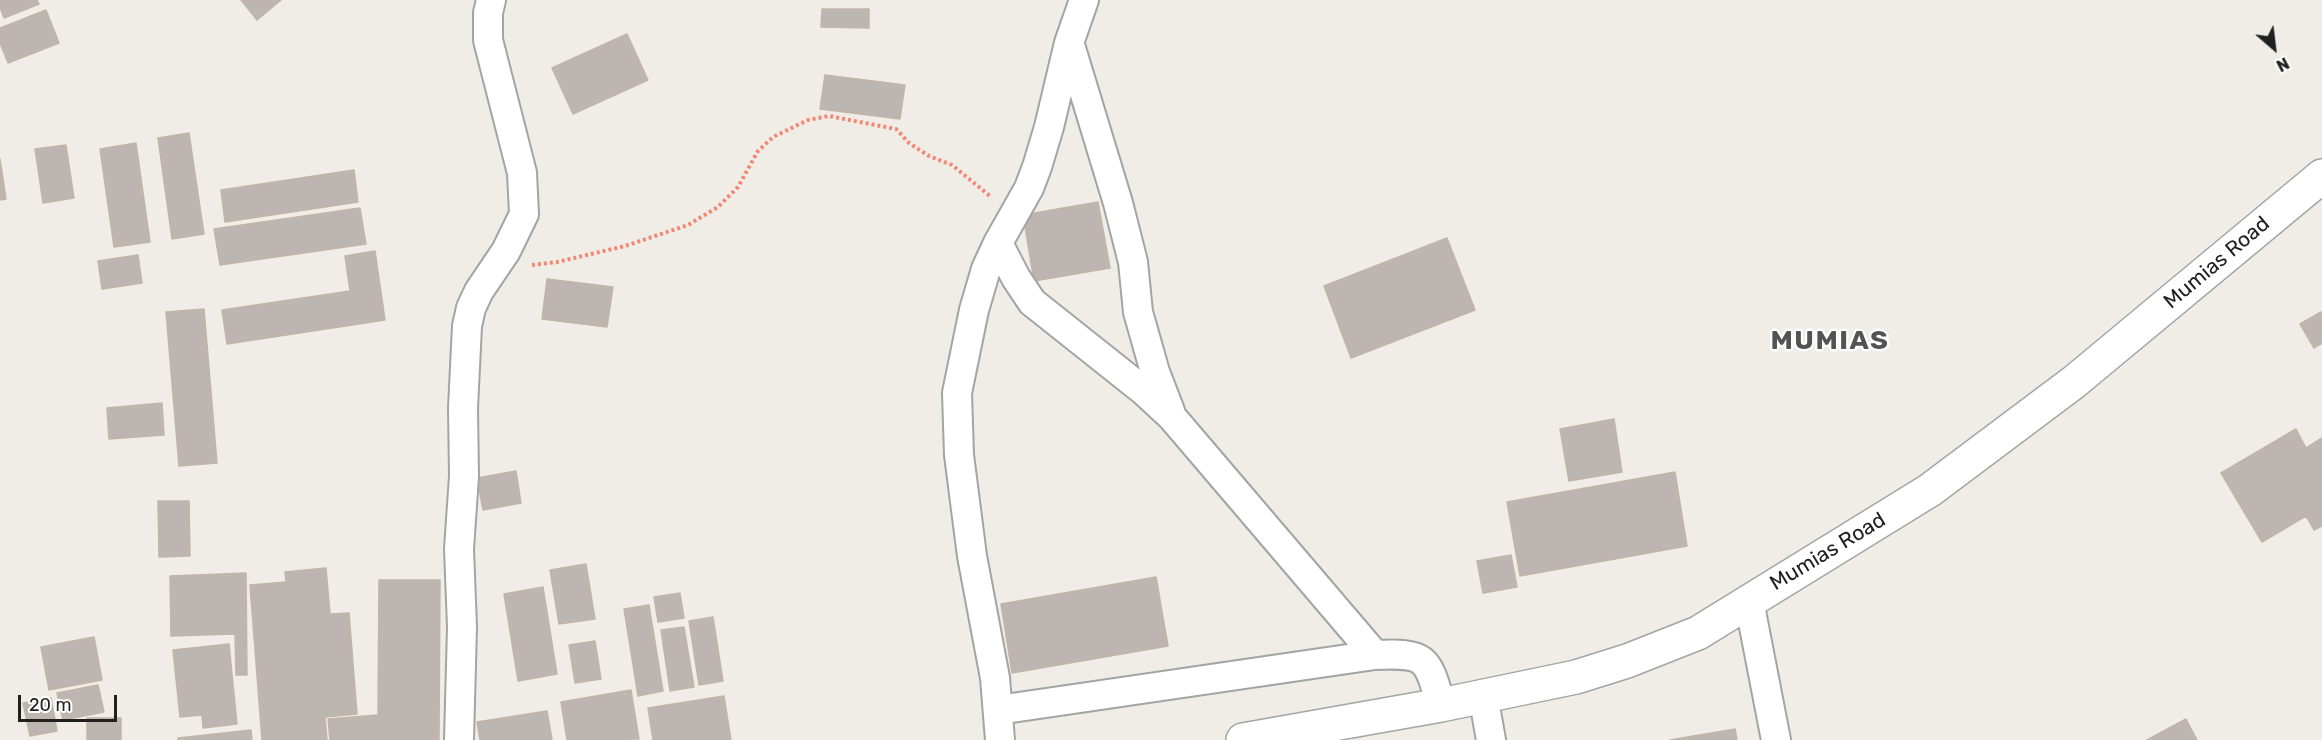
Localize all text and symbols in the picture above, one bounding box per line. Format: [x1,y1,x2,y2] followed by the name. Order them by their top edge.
[2244,18,2304,78] north arrow
[2273,53,2292,75] text: N
[2159,211,2275,315] street label: Mumias Road
[1771,325,1889,357] district label: MUMIAS
[1766,508,1890,596] street label: Mumias Road
[21,683,120,721] scale bar
[29,694,71,716] text: 20 m

